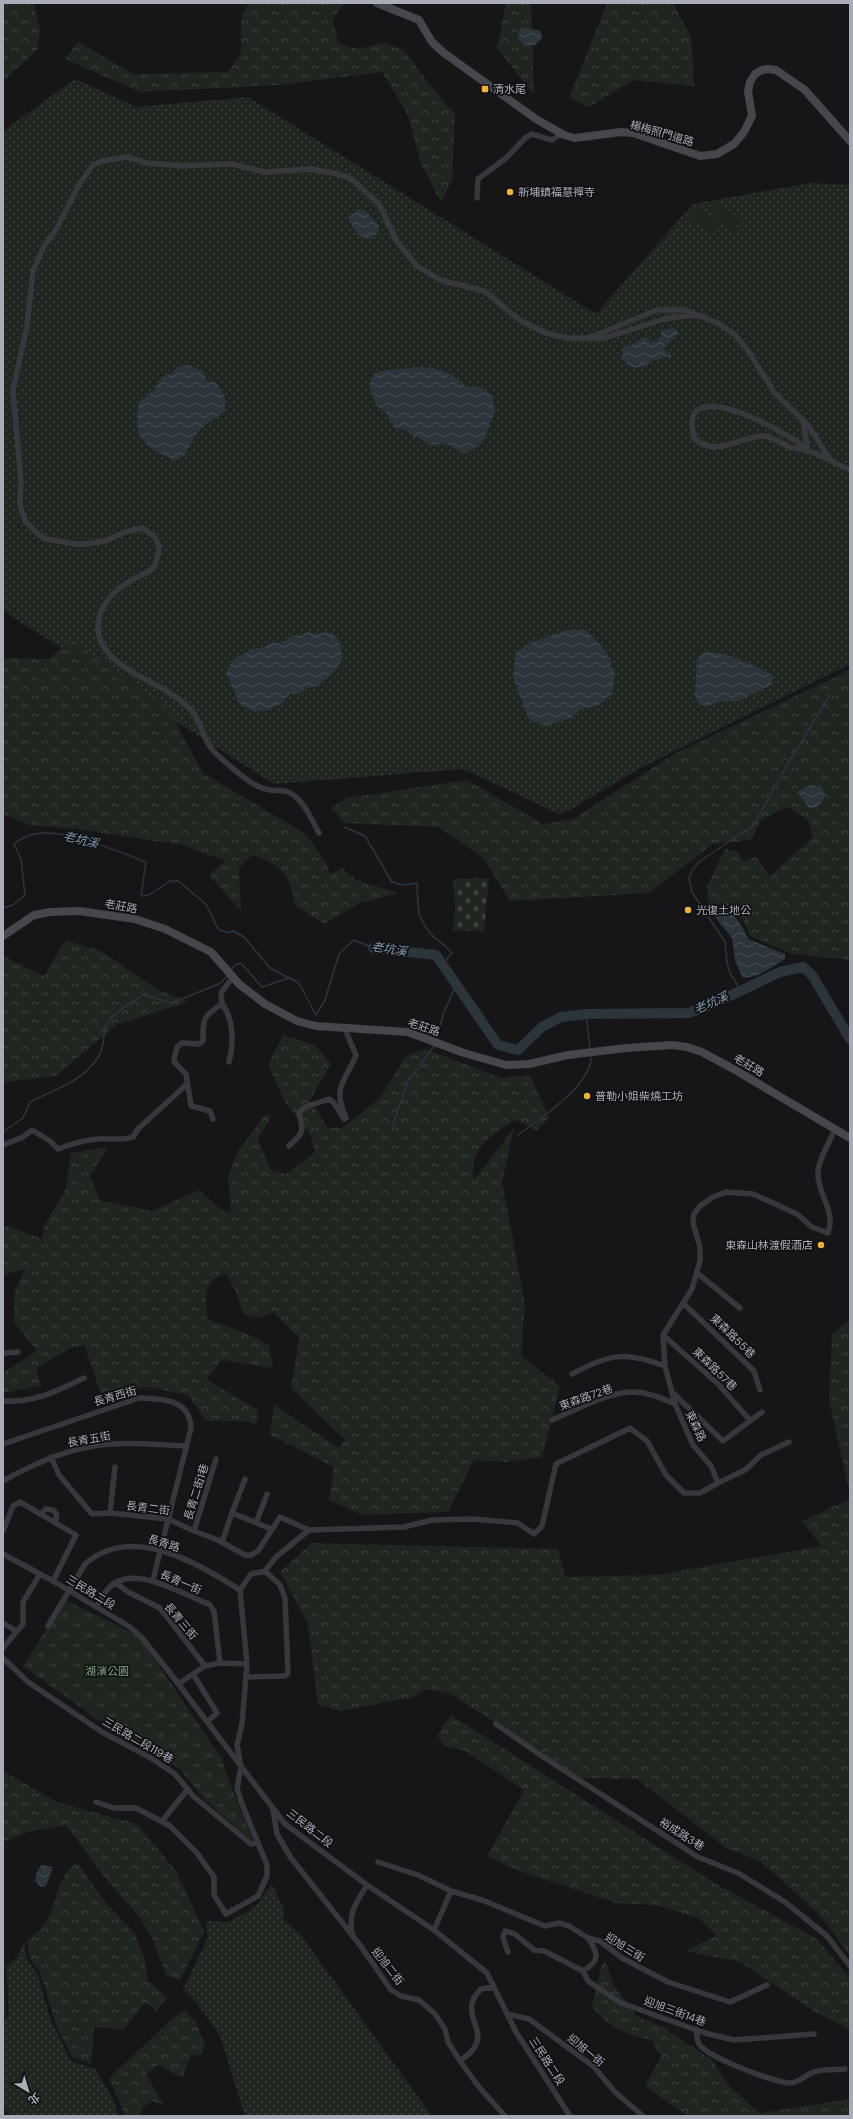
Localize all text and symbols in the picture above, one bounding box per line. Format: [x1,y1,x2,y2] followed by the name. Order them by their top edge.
[493,82,526,96] place label: 清水尾
[480,84,490,94] marker: 清水尾
[628,117,696,149] street label: 楊梅照門道路
[518,185,595,199] place label: 新埔鎮福慧禪寺
[505,187,515,197] marker: 新埔鎮福慧禪寺
[62,828,102,853] water label: 老坑溪
[104,896,138,916] street label: 老莊路
[696,903,751,917] place label: 光復土地公
[683,905,693,915] marker: 光復土地公
[370,938,410,960] water label: 老坑溪
[691,988,733,1018] water label: 老坑溪
[406,1015,442,1039] street label: 老莊路
[731,1051,767,1079] street label: 老莊路
[595,1089,683,1103] place label: 普勒小姐柴燒工坊
[582,1091,592,1101] marker: 普勒小姐柴燒工坊
[725,1238,813,1252] place label: 東森山林渡假酒店
[816,1240,826,1250] marker: 東森山林渡假酒店
[707,1311,759,1361] street label: 東森路55巷
[690,1344,740,1394] street label: 東森路57巷
[557,1381,615,1413] street label: 東森路72巷
[92,1383,138,1409] street label: 長青西街
[682,1408,710,1444] street label: 東森路
[66,1428,112,1450] street label: 長青五街
[181,1462,211,1522] street label: 長青二街1巷
[125,1498,171,1518] street label: 長青二街
[146,1531,182,1555] street label: 長青路
[158,1567,204,1597] street label: 長青一街
[64,1572,118,1612] street label: 三民路二段
[161,1600,201,1642] street label: 長青三街
[85,1664,129,1678] park label: 湖濱公園
[100,1714,176,1766] street label: 三民路二段119巷
[284,1806,336,1850] street label: 三民路二段
[657,1815,707,1853] street label: 裕成路3巷
[603,1929,647,1965] street label: 迎旭三街
[369,1944,407,1988] street label: 迎旭二街
[642,1993,708,2029] street label: 迎旭三街14巷
[564,2031,608,2069] street label: 迎旭一街
[526,2034,568,2088] street label: 三民路二段
[8,2071,48,2111] north arrow
[26,2090,43,2108] text: 北

